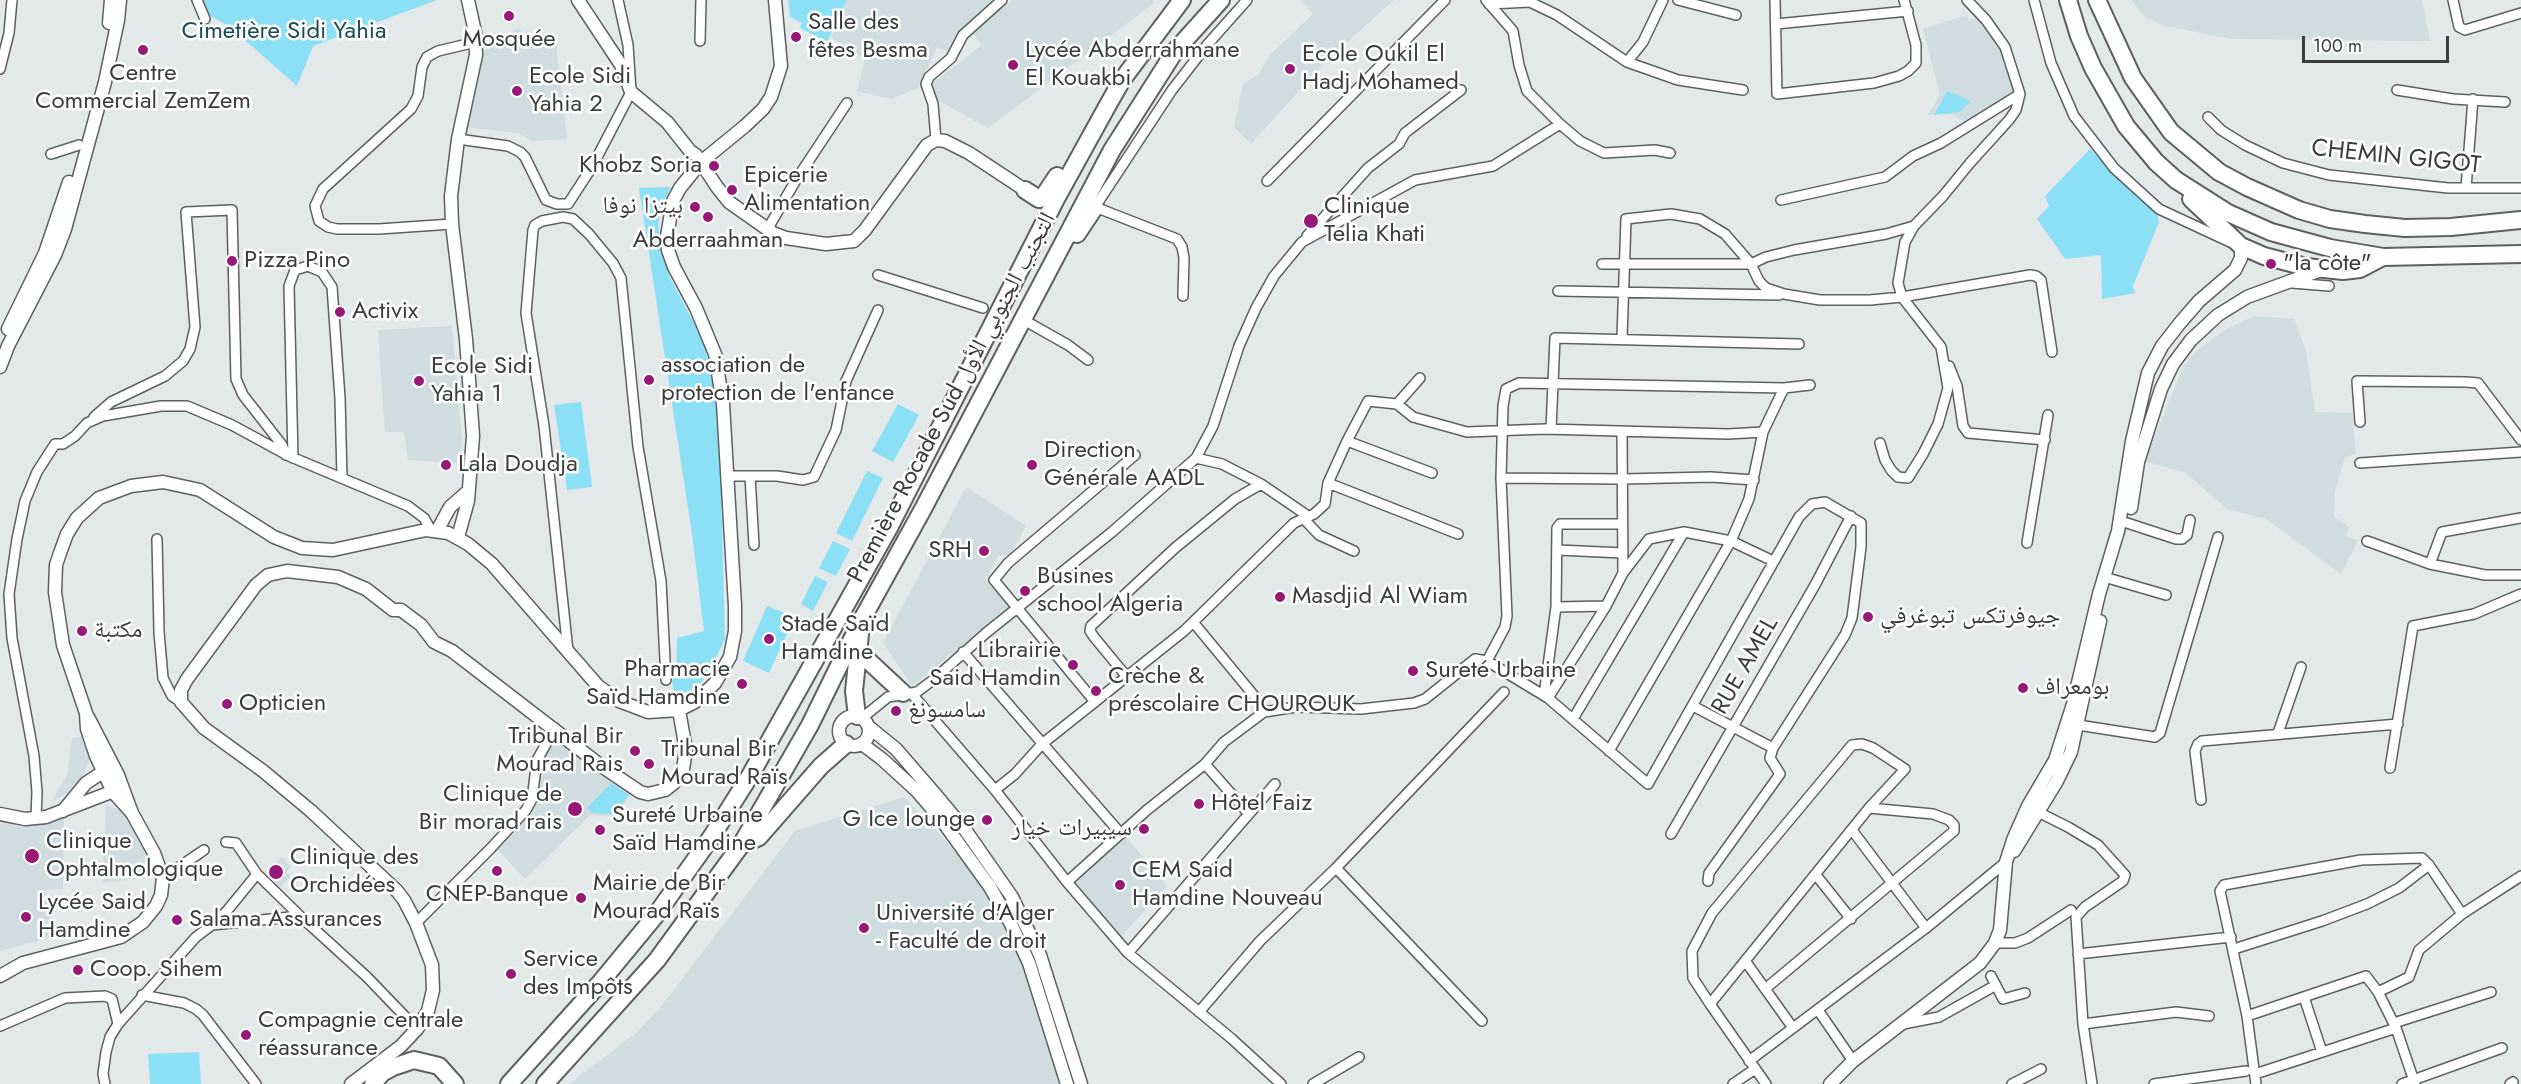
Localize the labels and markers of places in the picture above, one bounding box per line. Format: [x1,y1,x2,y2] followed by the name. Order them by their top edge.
[502,9,516,23] marker: Mosquée
[808,9,928,65] place label: Salle des fêtes Besma
[462,26,556,54] place label: Mosquée
[789,30,803,44] marker: Salle des fêtes Besma
[1025,37,1240,93] place label: Lycée Abderrahmane El Kouakbi
[1302,41,1459,97] place label: Ecole Oukil El Hadj Mohamed
[136,43,150,57] marker: Centre Commercial ZemZem
[1006,58,1020,72] marker: Lycée Abderrahmane El Kouakbi
[35,60,251,116] place label: Centre Commercial ZemZem
[1283,62,1297,76] marker: Ecole Oukil El Hadj Mohamed
[529,63,631,119] place label: Ecole Sidi Yahia 2
[510,84,524,98] marker: Ecole Sidi Yahia 2
[579,152,702,180] place label: Khobz Soria
[707,159,721,173] marker: Khobz Soria
[744,162,870,218] place label: Epicerie Alimentation
[725,183,739,197] marker: Epicerie Alimentation
[603,193,683,221] place label: بيتزا نوفا
[1324,193,1425,249] place label: Clinique Telia Khati
[688,200,702,214] marker: بيتزا نوفا
[701,210,715,224] marker: Abderraahman
[1302,212,1320,230] marker: Clinique Telia Khati
[633,227,783,255] place label: Abderraahman
[244,247,350,275] place label: Pizza Pino
[2283,250,2372,278] place label: "la côte"
[225,254,239,268] marker: Pizza Pino
[2264,257,2278,271] marker: "la côte"
[352,298,418,326] place label: Activix
[333,305,347,319] marker: Activix
[661,352,894,408] place label: association de protection de l'enfance
[431,353,533,409] place label: Ecole Sidi Yahia 1
[642,373,656,387] marker: association de protection de l'enfance
[412,374,426,388] marker: Ecole Sidi Yahia 1
[1044,437,1204,493] place label: Direction Générale AADL
[458,451,578,479] place label: Lala Doudja
[439,458,453,472] marker: Lala Doudja
[1025,458,1039,472] marker: Direction Générale AADL
[928,537,972,565] place label: SRH
[977,544,991,558] marker: SRH
[1037,563,1183,619] place label: Busines school Algeria
[1292,583,1468,611] place label: Masdjid Al Wiam
[1018,584,1032,598] marker: Busines school Algeria
[1273,590,1287,604] marker: Masdjid Al Wiam
[1880,603,2061,631] place label: جيوفرتكس تبوغرفي
[1861,610,1875,624] marker: جيوفرتكس تبوغرفي
[781,611,889,667] place label: Stade Saïd Hamdine
[94,617,142,645] place label: مكتبة
[75,624,89,638] marker: مكتبة
[762,632,776,646] marker: Stade Saïd Hamdine
[929,637,1061,693] place label: Librairie Said Hamdin
[586,656,730,712] place label: Pharmacie Saïd Hamdine
[1425,657,1576,685] place label: Sureté Urbaine
[1066,658,1080,672] marker: Librairie Said Hamdin
[1108,663,1355,719] place label: Crèche & préscolaire CHOUROUK
[1406,664,1420,678] marker: Sureté Urbaine
[2035,674,2109,702] place label: بومعراف
[735,677,749,691] marker: Pharmacie Saïd Hamdine
[2016,681,2030,695] marker: بومعراف
[1089,684,1103,698] marker: Crèche & préscolaire CHOUROUK
[239,690,326,718] place label: Opticien
[220,697,234,711] marker: Opticien
[908,697,986,725] place label: سامسونغ
[889,704,903,718] marker: سامسونغ
[496,723,623,779] place label: Tribunal Bir Mourad Rais
[661,736,788,792] place label: Tribunal Bir Mourad Raïs
[628,744,642,758] marker: Tribunal Bir Mourad Rais
[642,757,656,771] marker: Tribunal Bir Mourad Raïs
[419,781,562,837] place label: Clinique de Bir morad rais
[1211,790,1312,818] place label: Hôtel Faiz
[1192,797,1206,811] marker: Hôtel Faiz
[566,800,584,818] marker: Clinique de Bir morad rais
[612,802,763,858] place label: Sureté Urbaine Saïd Hamdine
[842,806,975,834] place label: G Ice lounge
[980,813,994,827] marker: G Ice lounge
[1012,815,1132,843] place label: سيبيرات خيار
[1137,822,1151,836] marker: سيبيرات خيار
[593,823,607,837] marker: Sureté Urbaine Saïd Hamdine
[46,828,223,884] place label: Clinique Ophtalmologique
[290,844,419,900] place label: Clinique des Orchidées
[23,847,41,865] marker: Clinique Ophtalmologique
[1132,857,1323,913] place label: CEM Said Hamdine Nouveau
[267,863,285,881] marker: Clinique des Orchidées
[490,864,504,878] marker: CNEP-Banque
[593,870,725,926] place label: Mairie de Bir Mourad Raïs
[1113,878,1127,892] marker: CEM Said Hamdine Nouveau
[426,881,568,909] place label: CNEP-Banque
[38,889,146,945] place label: Lycée Said Hamdine
[574,891,588,905] marker: Mairie de Bir Mourad Raïs
[876,900,1054,956] place label: Université d'Alger - Faculté de droit
[189,906,382,934] place label: Salama Assurances
[19,910,33,924] marker: Lycée Said Hamdine
[170,913,184,927] marker: Salama Assurances
[857,921,871,935] marker: Université d'Alger - Faculté de droit
[523,946,633,1002] place label: Service des Impôts
[90,956,223,984] place label: Coop. Sihem
[71,963,85,977] marker: Coop. Sihem
[504,967,518,981] marker: Service des Impôts
[258,1007,463,1063] place label: Compagnie centrale réassurance
[239,1028,253,1042] marker: Compagnie centrale réassurance

